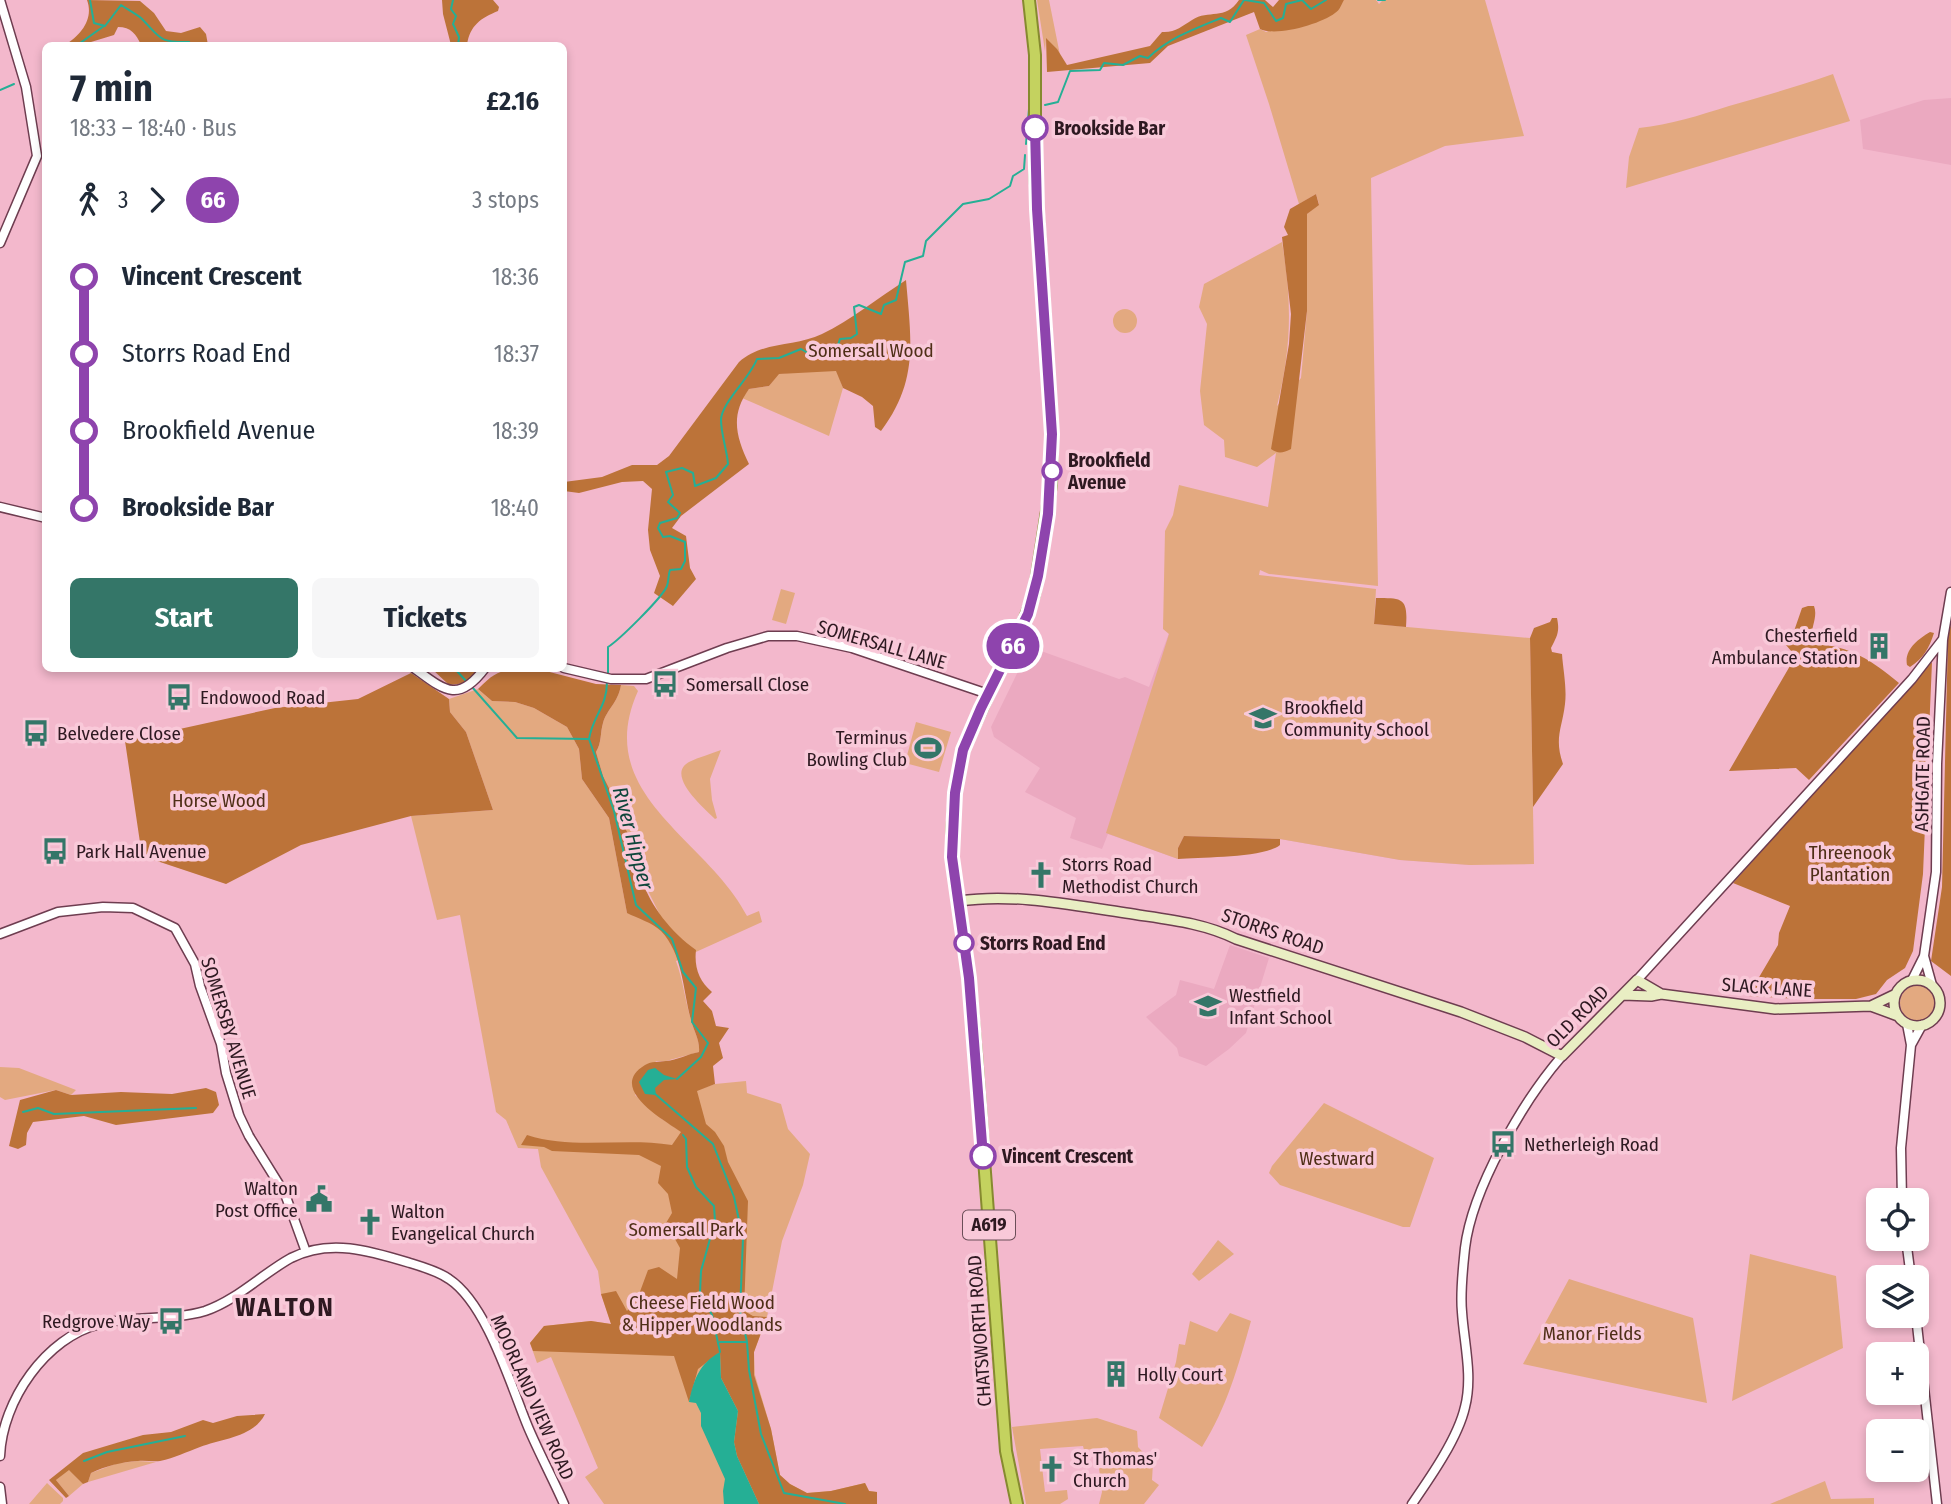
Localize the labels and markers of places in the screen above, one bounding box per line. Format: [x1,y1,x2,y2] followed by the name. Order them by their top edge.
[1022,115,1048,141] marker: Brookside Bar
[1054,117,1166,140] place label: Brookside Bar
[1067,449,1151,494] place label: Brookfield Avenue
[1042,461,1062,481] marker: Brookfield Avenue
[1712,624,1858,669] place label: Chesterfield Ambulance Station
[1864,631,1894,661] building icon: Chesterfield Ambulance Station
[650,669,680,699] bus stop icon: Somersall Close
[686,673,809,696] place label: Somersall Close
[164,682,194,712] bus stop icon: Endowood Road
[200,686,325,709] place label: Endowood Road
[1284,696,1429,741] place label: Brookfield Community School
[1248,703,1278,733] school or university icon: Brookfield Community School
[21,718,51,748] bus stop icon: Belvedere Close
[57,722,181,745] place label: Belvedere Close
[806,726,907,771] place label: Terminus Bowling Club
[913,733,943,763] sports icon: Terminus Bowling Club
[40,836,70,866] bus stop icon: Park Hall Avenue
[76,840,206,863] place label: Park Hall Avenue
[1062,853,1199,898] place label: Storrs Road Methodist Church
[1026,860,1056,890] church icon: Storrs Road Methodist Church
[980,932,1106,955] place label: Storrs Road End
[954,933,974,953] marker: Storrs Road End
[1229,984,1332,1029] place label: Westfield Infant School
[1193,991,1223,1021] school or university icon: Westfield Infant School
[1488,1129,1518,1159] bus stop icon: Netherleigh Road
[1524,1133,1659,1156] place label: Netherleigh Road
[970,1143,996,1169] marker: Vincent Crescent
[1001,1145,1134,1168] place label: Vincent Crescent
[215,1177,298,1222] place label: Walton Post Office
[304,1184,334,1214] public building icon: Walton Post Office
[391,1200,535,1245] place label: Walton Evangelical Church
[355,1207,385,1237] church icon: Walton Evangelical Church
[156,1306,186,1336] bus stop icon: Redgrove Way
[42,1310,151,1333] place label: Redgrove Way
[1101,1359,1131,1389] building icon: Holly Court
[1137,1363,1224,1386] place label: Holly Court
[1073,1447,1157,1492] place label: St Thomas' Church
[1037,1454,1067,1484] church icon: St Thomas' Church

